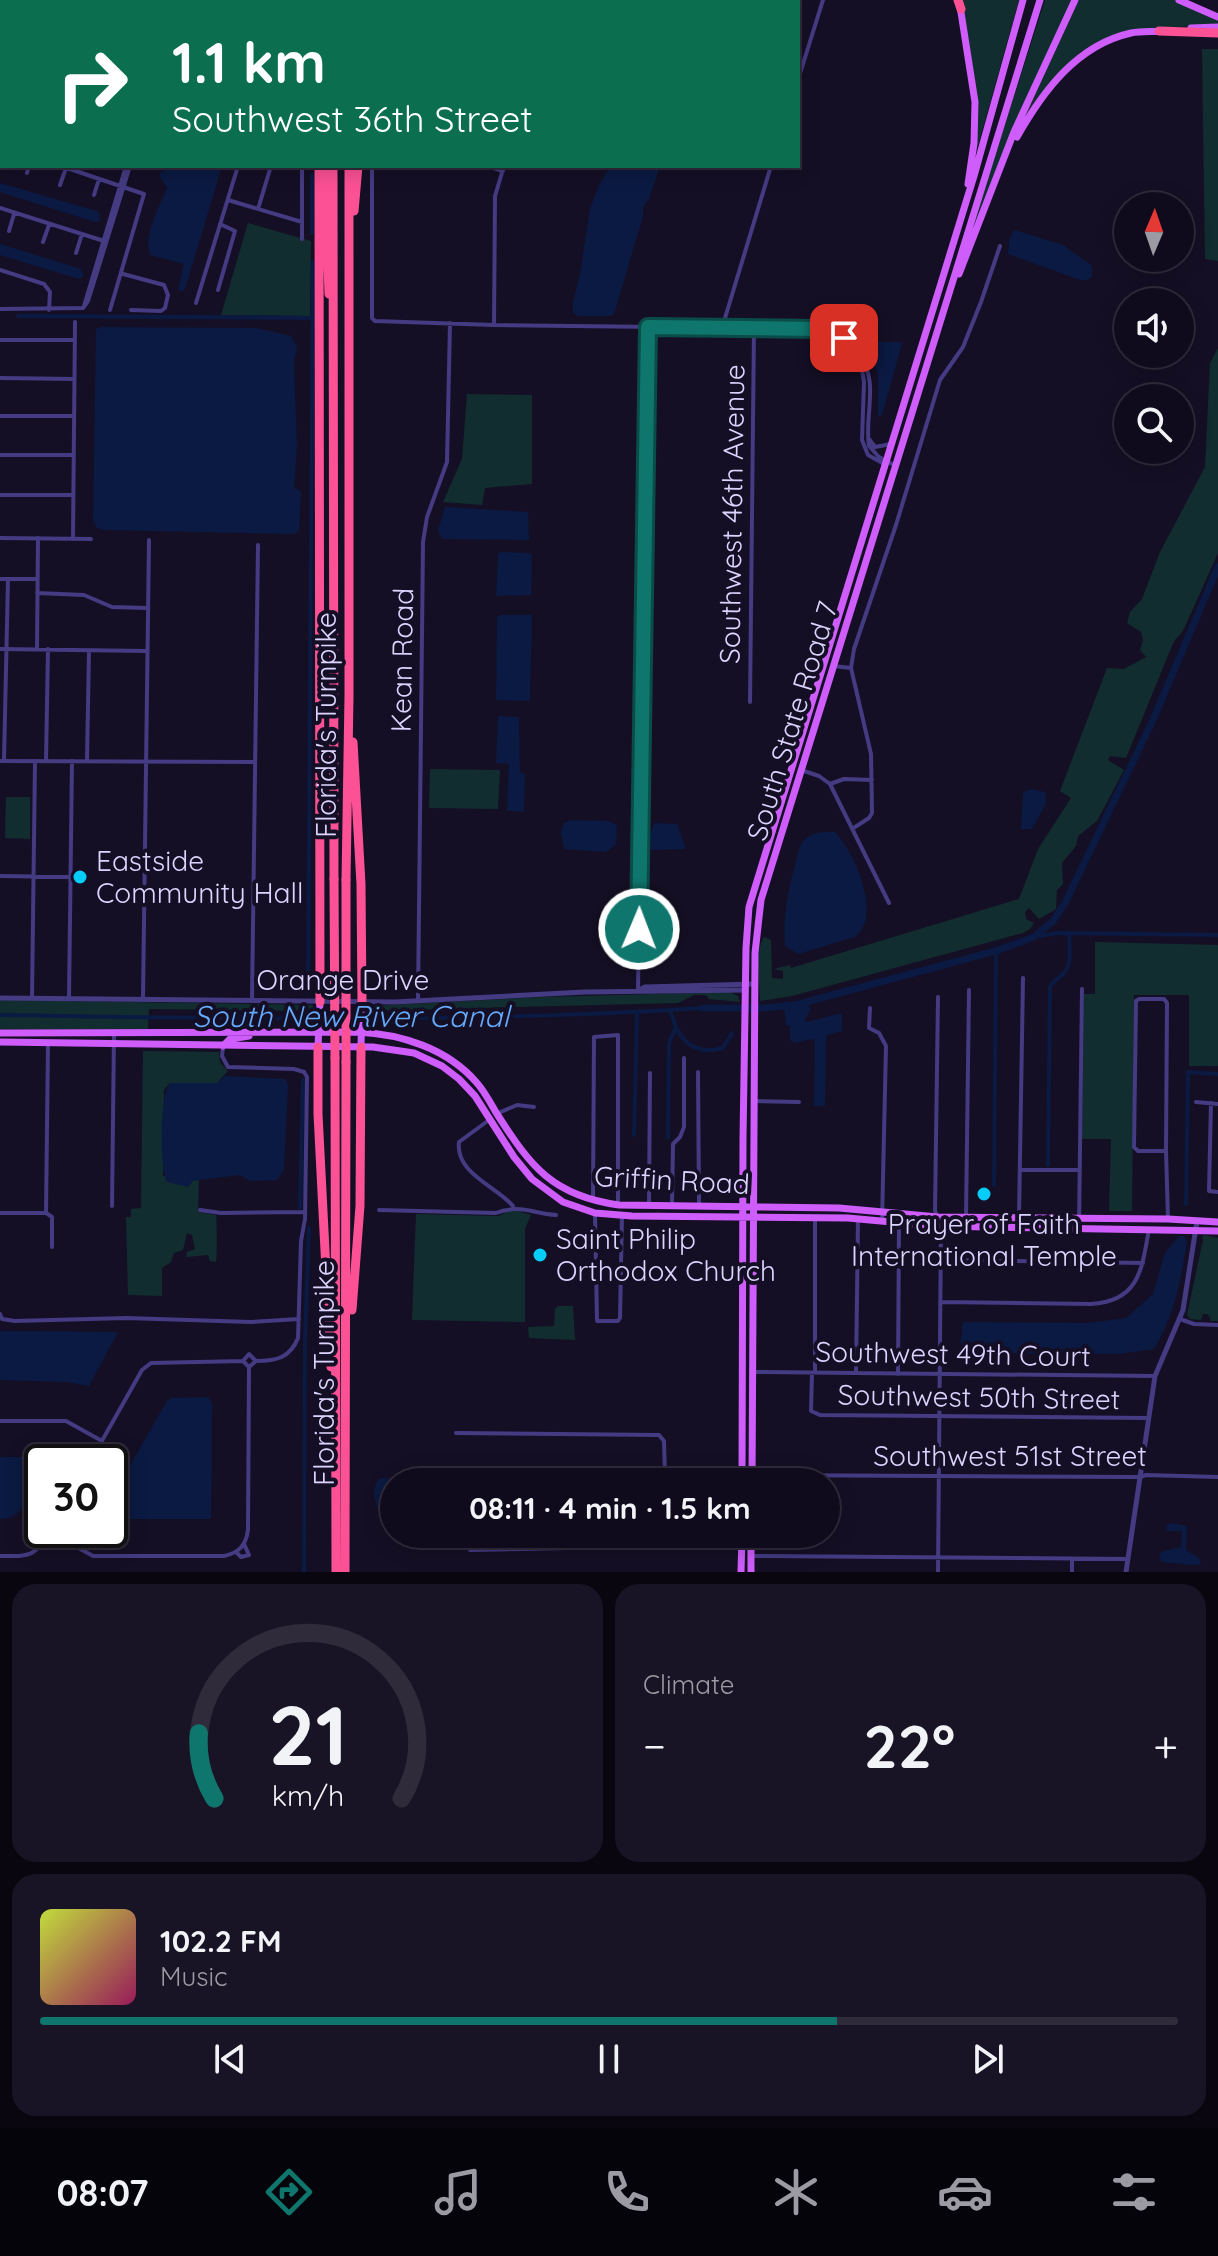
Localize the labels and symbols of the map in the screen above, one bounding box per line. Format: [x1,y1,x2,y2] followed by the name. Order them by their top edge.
[1114,192,1194,272] north arrow
[810,304,878,372] pin
[711,364,752,664] street label: Southwest 46th Avenue
[383,587,420,733] street label: Kean Road
[739,597,845,845] street label: South State Road 7
[308,612,343,838] street label: Florida's Turnpike
[96,843,303,910] place label: Eastside Community Hall
[71,868,89,886] marker: Eastside Community Hall
[597,887,681,971] position arrow
[257,962,429,997] street label: Orange Drive
[193,997,512,1035] water label: South New River Canal
[593,1158,751,1201] street label: Griffin Road
[975,1185,993,1203] marker: Prayer of Faith International Temple
[851,1206,1117,1273] place label: Prayer of Faith International Temple
[556,1221,776,1288] place label: Saint Philip Orthodox Church
[531,1246,549,1264] marker: Saint Philip Orthodox Church
[306,1260,341,1486] street label: Florida's Turnpike
[815,1334,1091,1373] street label: Southwest 49th Court
[837,1377,1121,1416] street label: Southwest 50th Street
[873,1438,1147,1473] street label: Southwest 51st Street
[24,1444,128,1548] speed limit sign: 30

